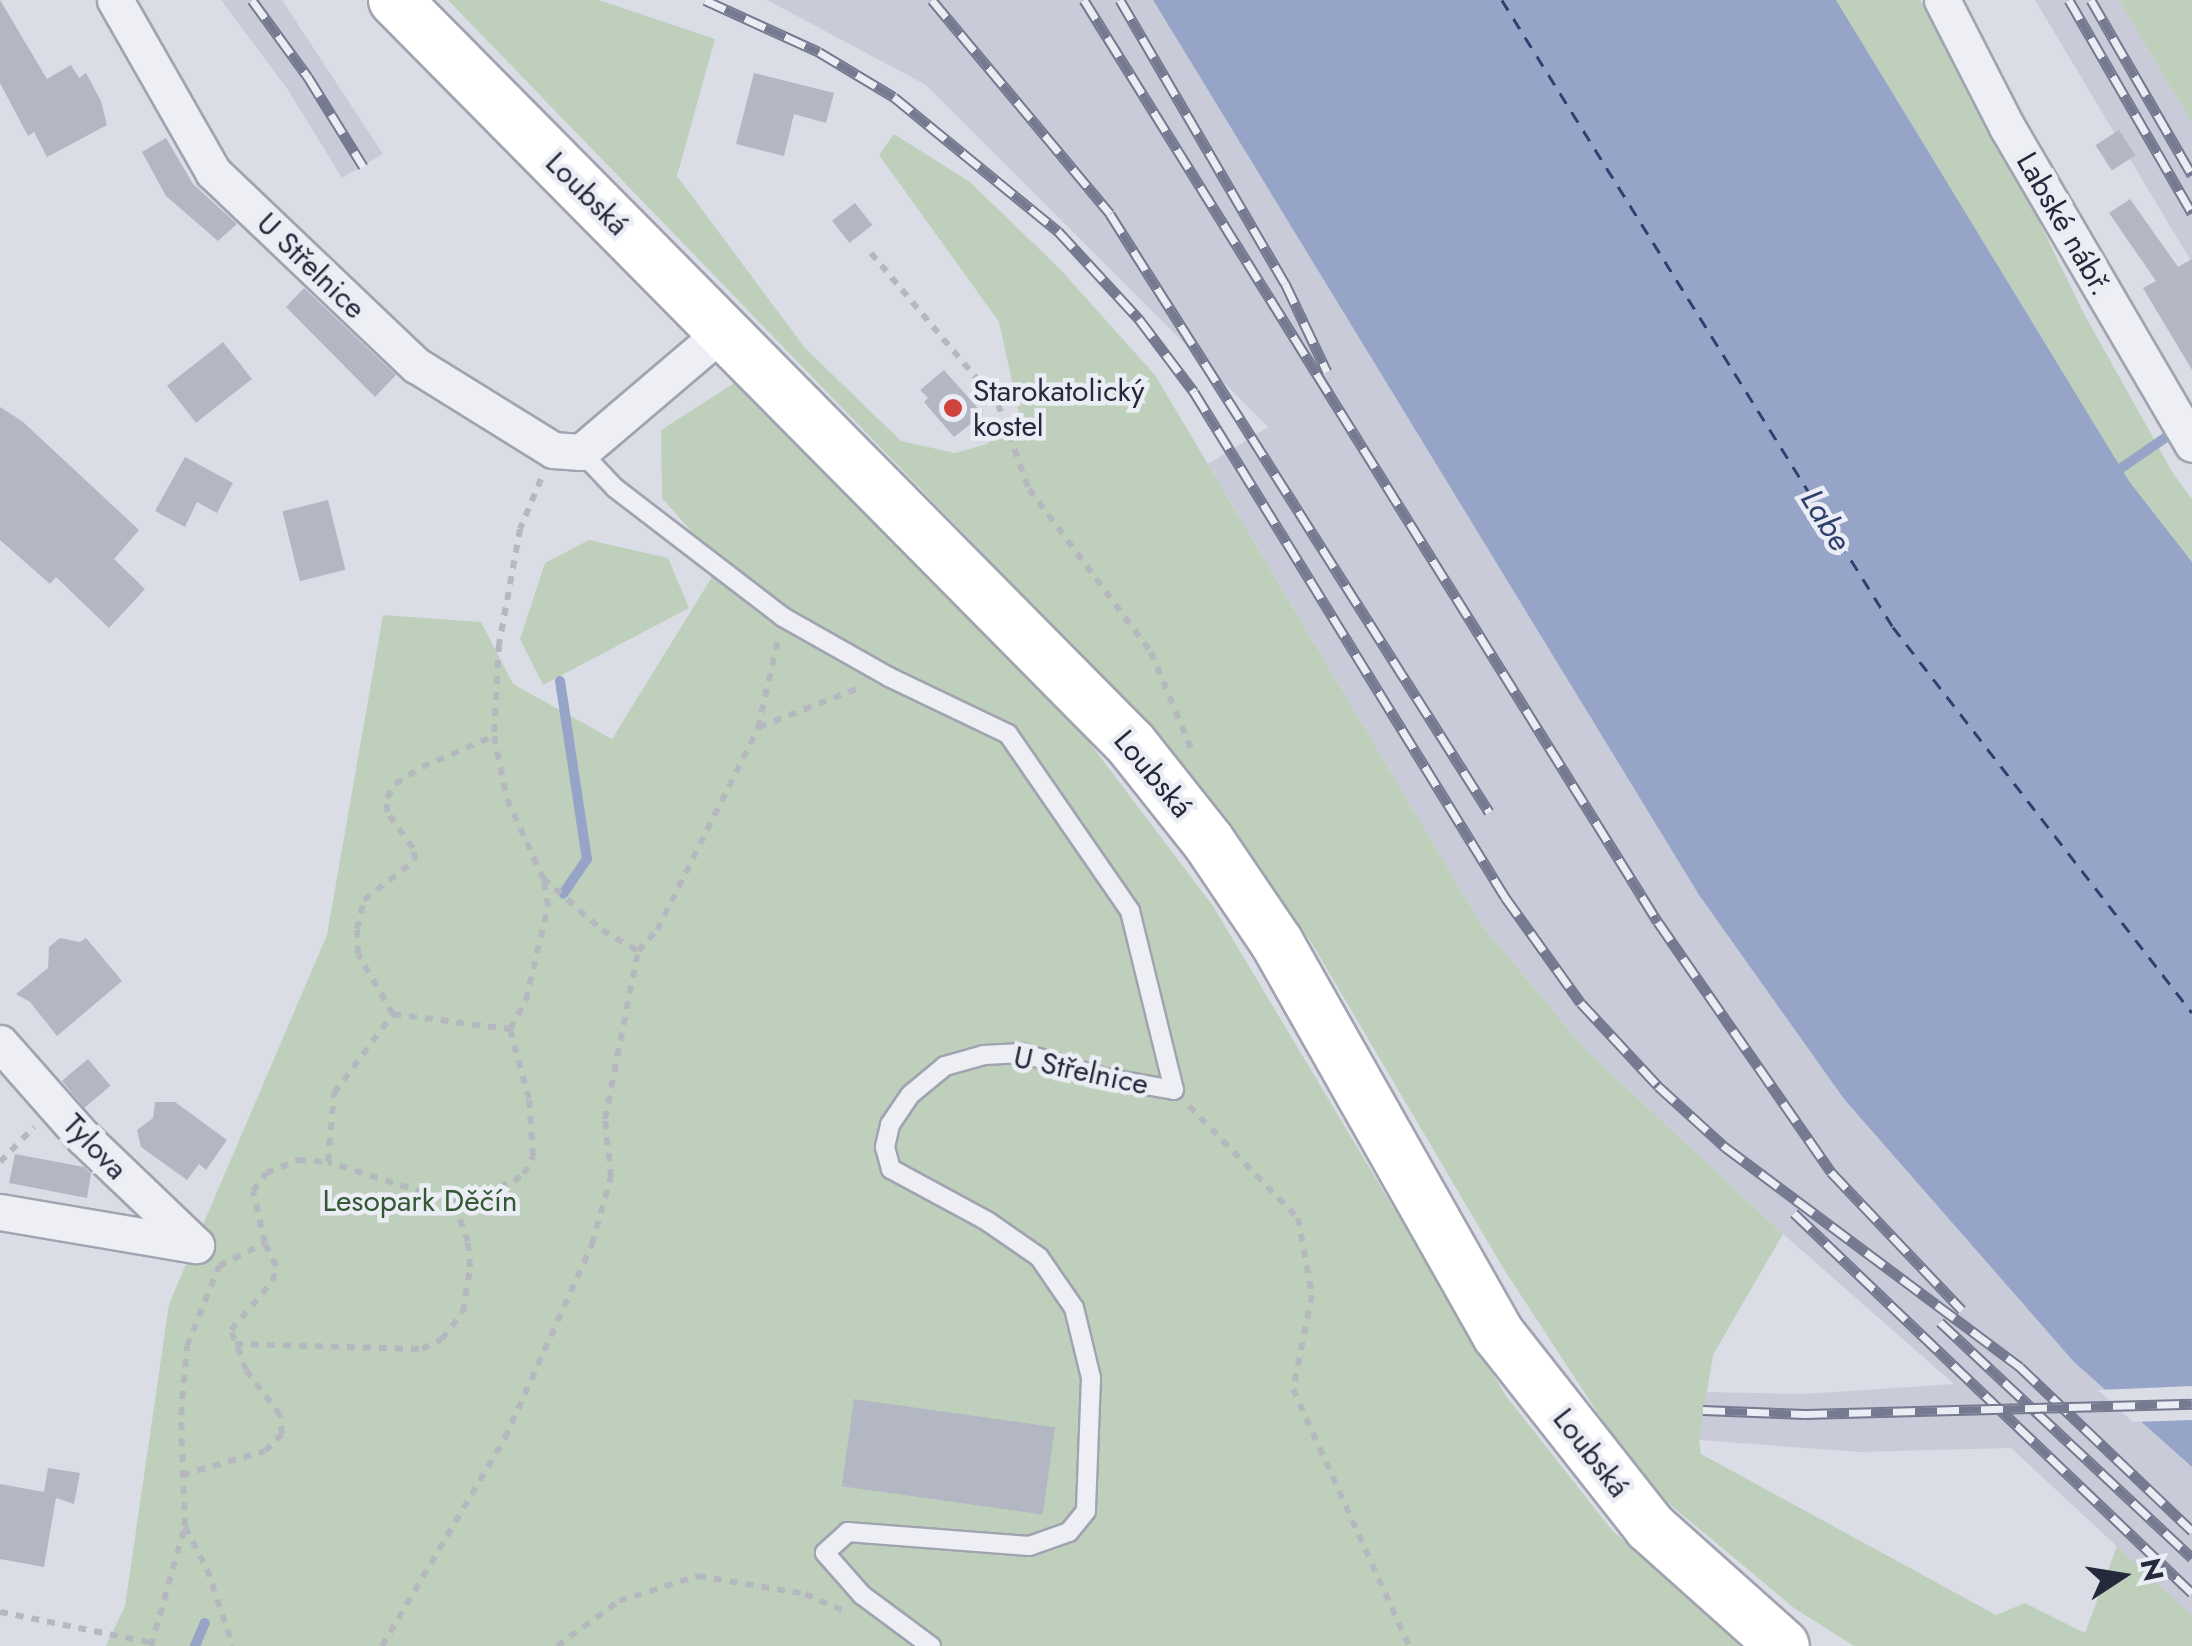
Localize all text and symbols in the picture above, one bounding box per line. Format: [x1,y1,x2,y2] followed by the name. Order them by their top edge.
[538,145,636,243] street label: Loubská
[2009,146,2119,302] street label: Labské nábř.
[249,205,373,327] street label: U Střelnice
[973,373,1144,444] place label: Starokatolický kostel
[942,397,964,419] marker: Starokatolický kostel
[1792,482,1860,558] water label: Labe
[1106,723,1200,825] street label: Loubská
[1010,1039,1152,1103] street label: U Střelnice
[55,1107,135,1187] street label: Tylova
[322,1183,518,1219] park label: Lesopark Děčín
[1545,1402,1637,1504] street label: Loubská
[2072,1526,2172,1626] north arrow
[2129,1555,2174,1585] text: N

